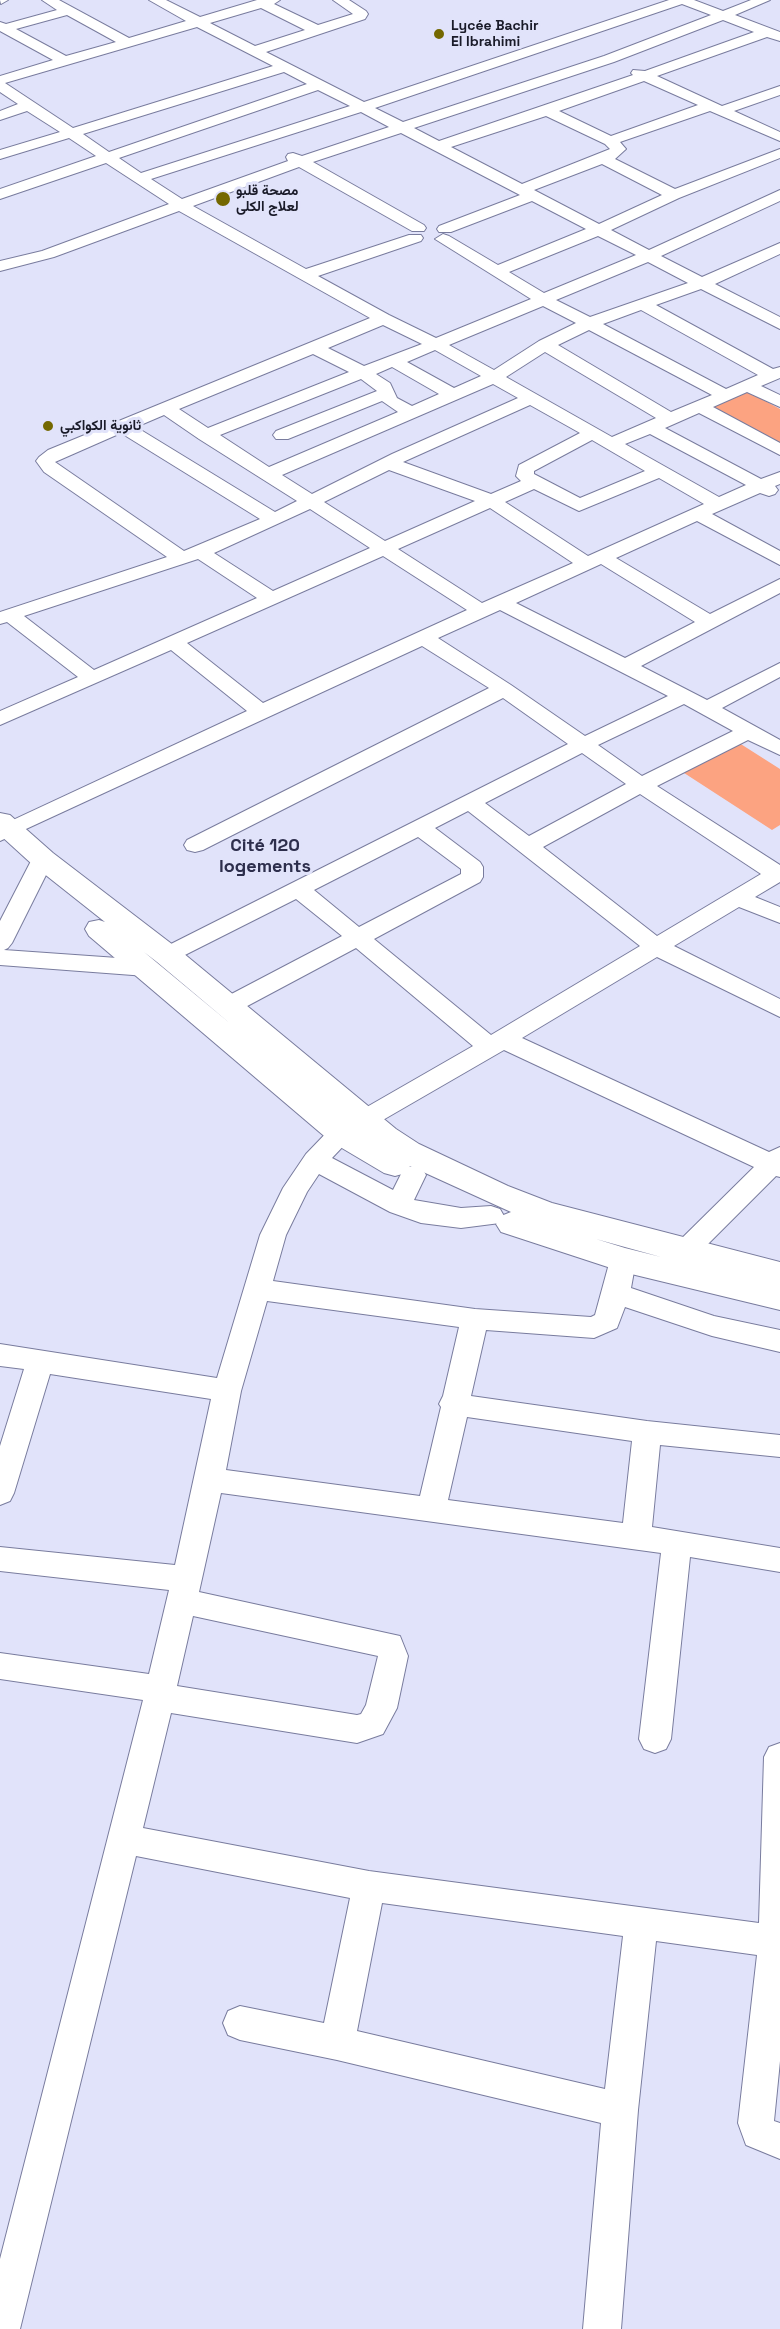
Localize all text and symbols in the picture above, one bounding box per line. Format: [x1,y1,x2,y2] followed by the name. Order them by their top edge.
[451,18,538,50] place label: Lycée Bachir El Ibrahimi
[432,27,446,41] marker: Lycée Bachir El Ibrahimi
[236,183,299,216] place label: مصحة قلبو لعلاج الكلى
[214,190,232,208] marker: مصحة قلبو لعلاج الكلى
[60,418,141,434] place label: ثانوية الكواكبي
[41,419,55,433] marker: ثانوية الكواكبي
[219,835,311,878] district label: Cité 120 logements

